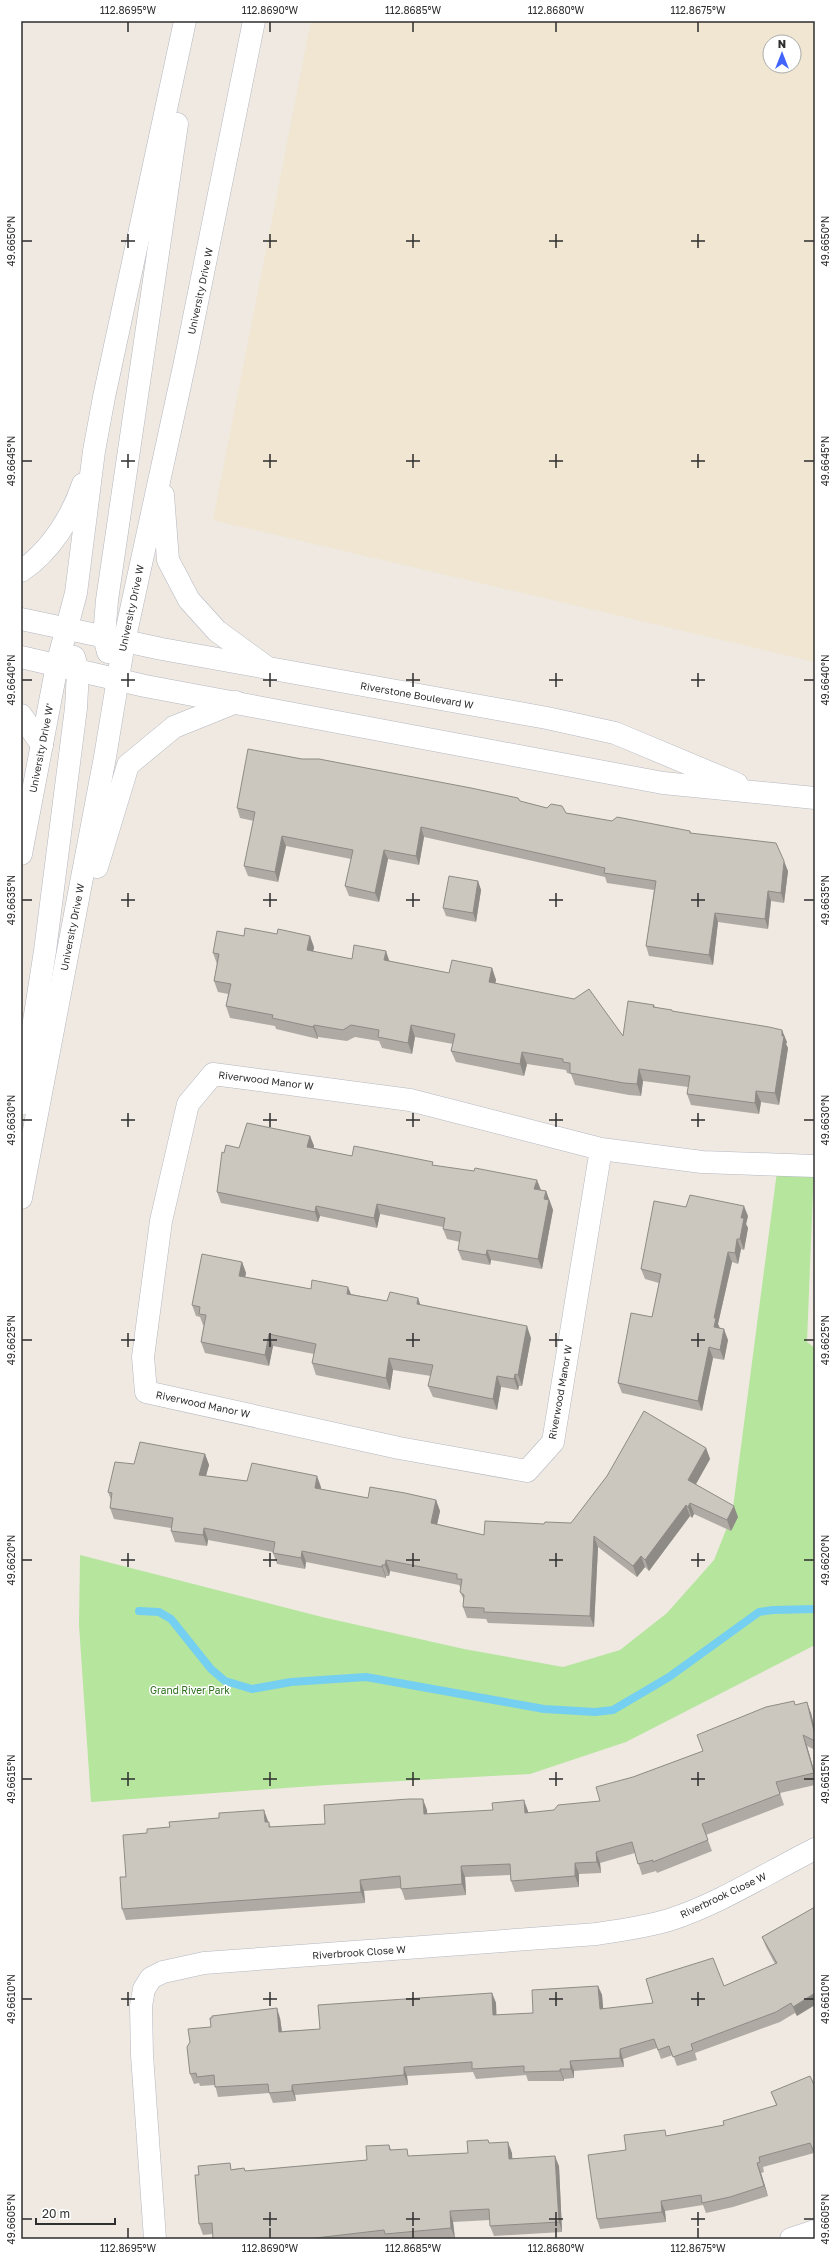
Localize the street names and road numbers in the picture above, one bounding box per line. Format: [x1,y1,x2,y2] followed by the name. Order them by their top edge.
[185,246,215,335] street label: University Drive W
[116,563,146,652] street label: University Drive W
[359,679,475,711] street label: Riverstone Boulevard W
[26,702,56,794] street label: University Drive W'
[58,882,86,972] street label: University Drive W
[218,1068,315,1092] street label: Riverwood Manor W
[546,1343,574,1440] street label: Riverwood Manor W
[155,1388,251,1420] street label: Riverwood Manor W
[678,1870,768,1920] street label: Riverbrook Close W
[312,1943,407,1961] street label: Riverbrook Close W

